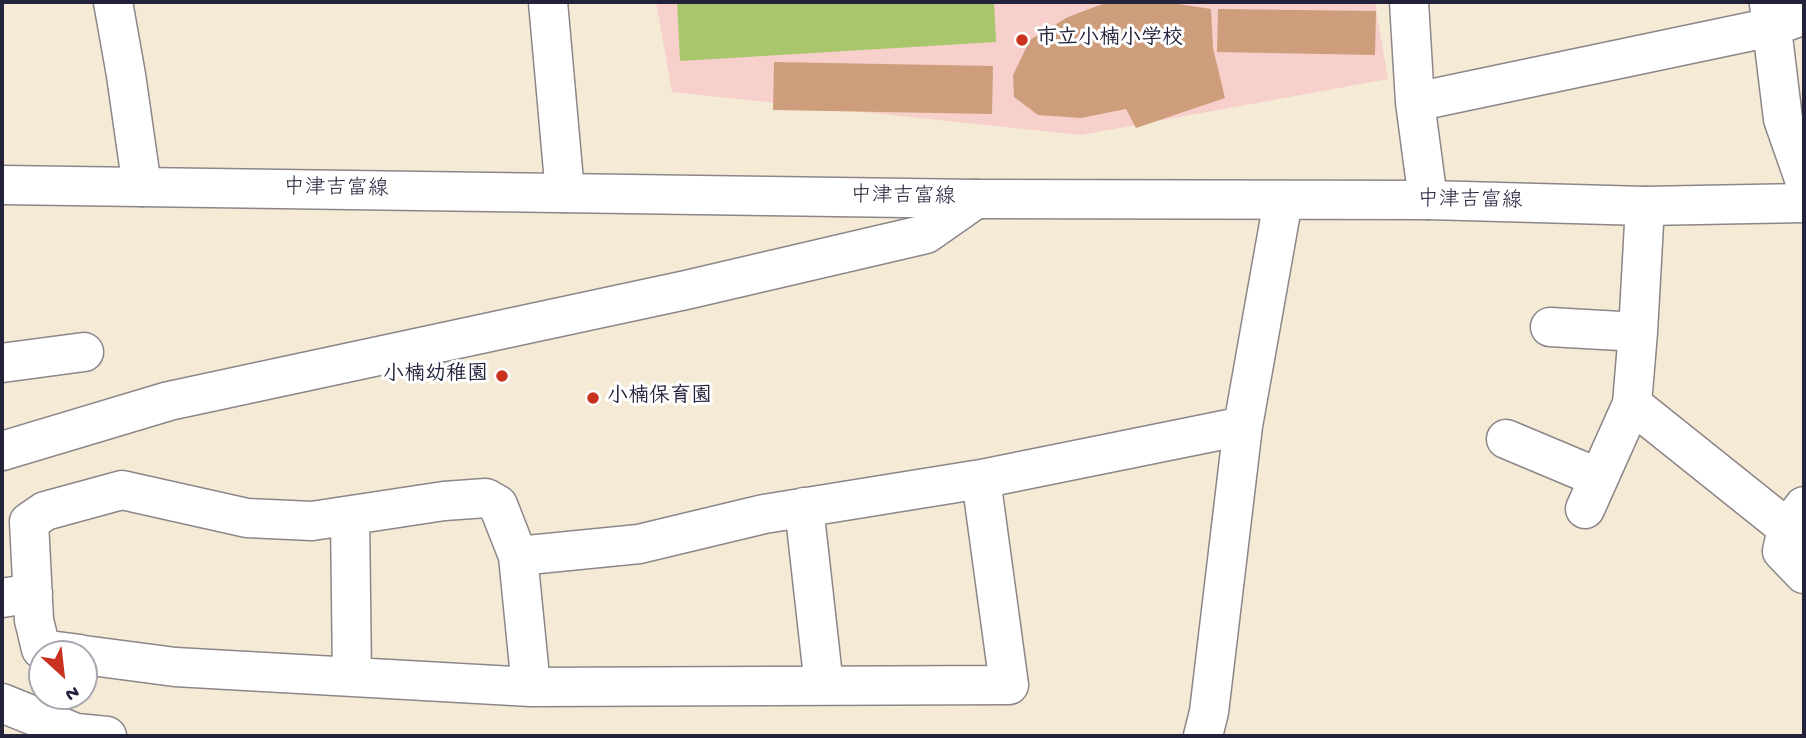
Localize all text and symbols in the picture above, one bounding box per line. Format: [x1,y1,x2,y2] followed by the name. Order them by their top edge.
[1036,27,1183,53] place label: 市立小楠小学校
[1014,32,1030,48] marker: 市立小楠小学校
[283,176,389,204] street label: 中津吉富線
[850,184,956,212] street label: 中津吉富線
[1417,188,1523,216] street label: 中津吉富線
[383,363,488,389] place label: 小楠幼稚園
[494,368,510,384] marker: 小楠幼稚園
[607,385,712,411] place label: 小楠保育園
[585,390,601,406] marker: 小楠保育園
[28,640,98,710] north arrow
[61,679,83,705] text: N

